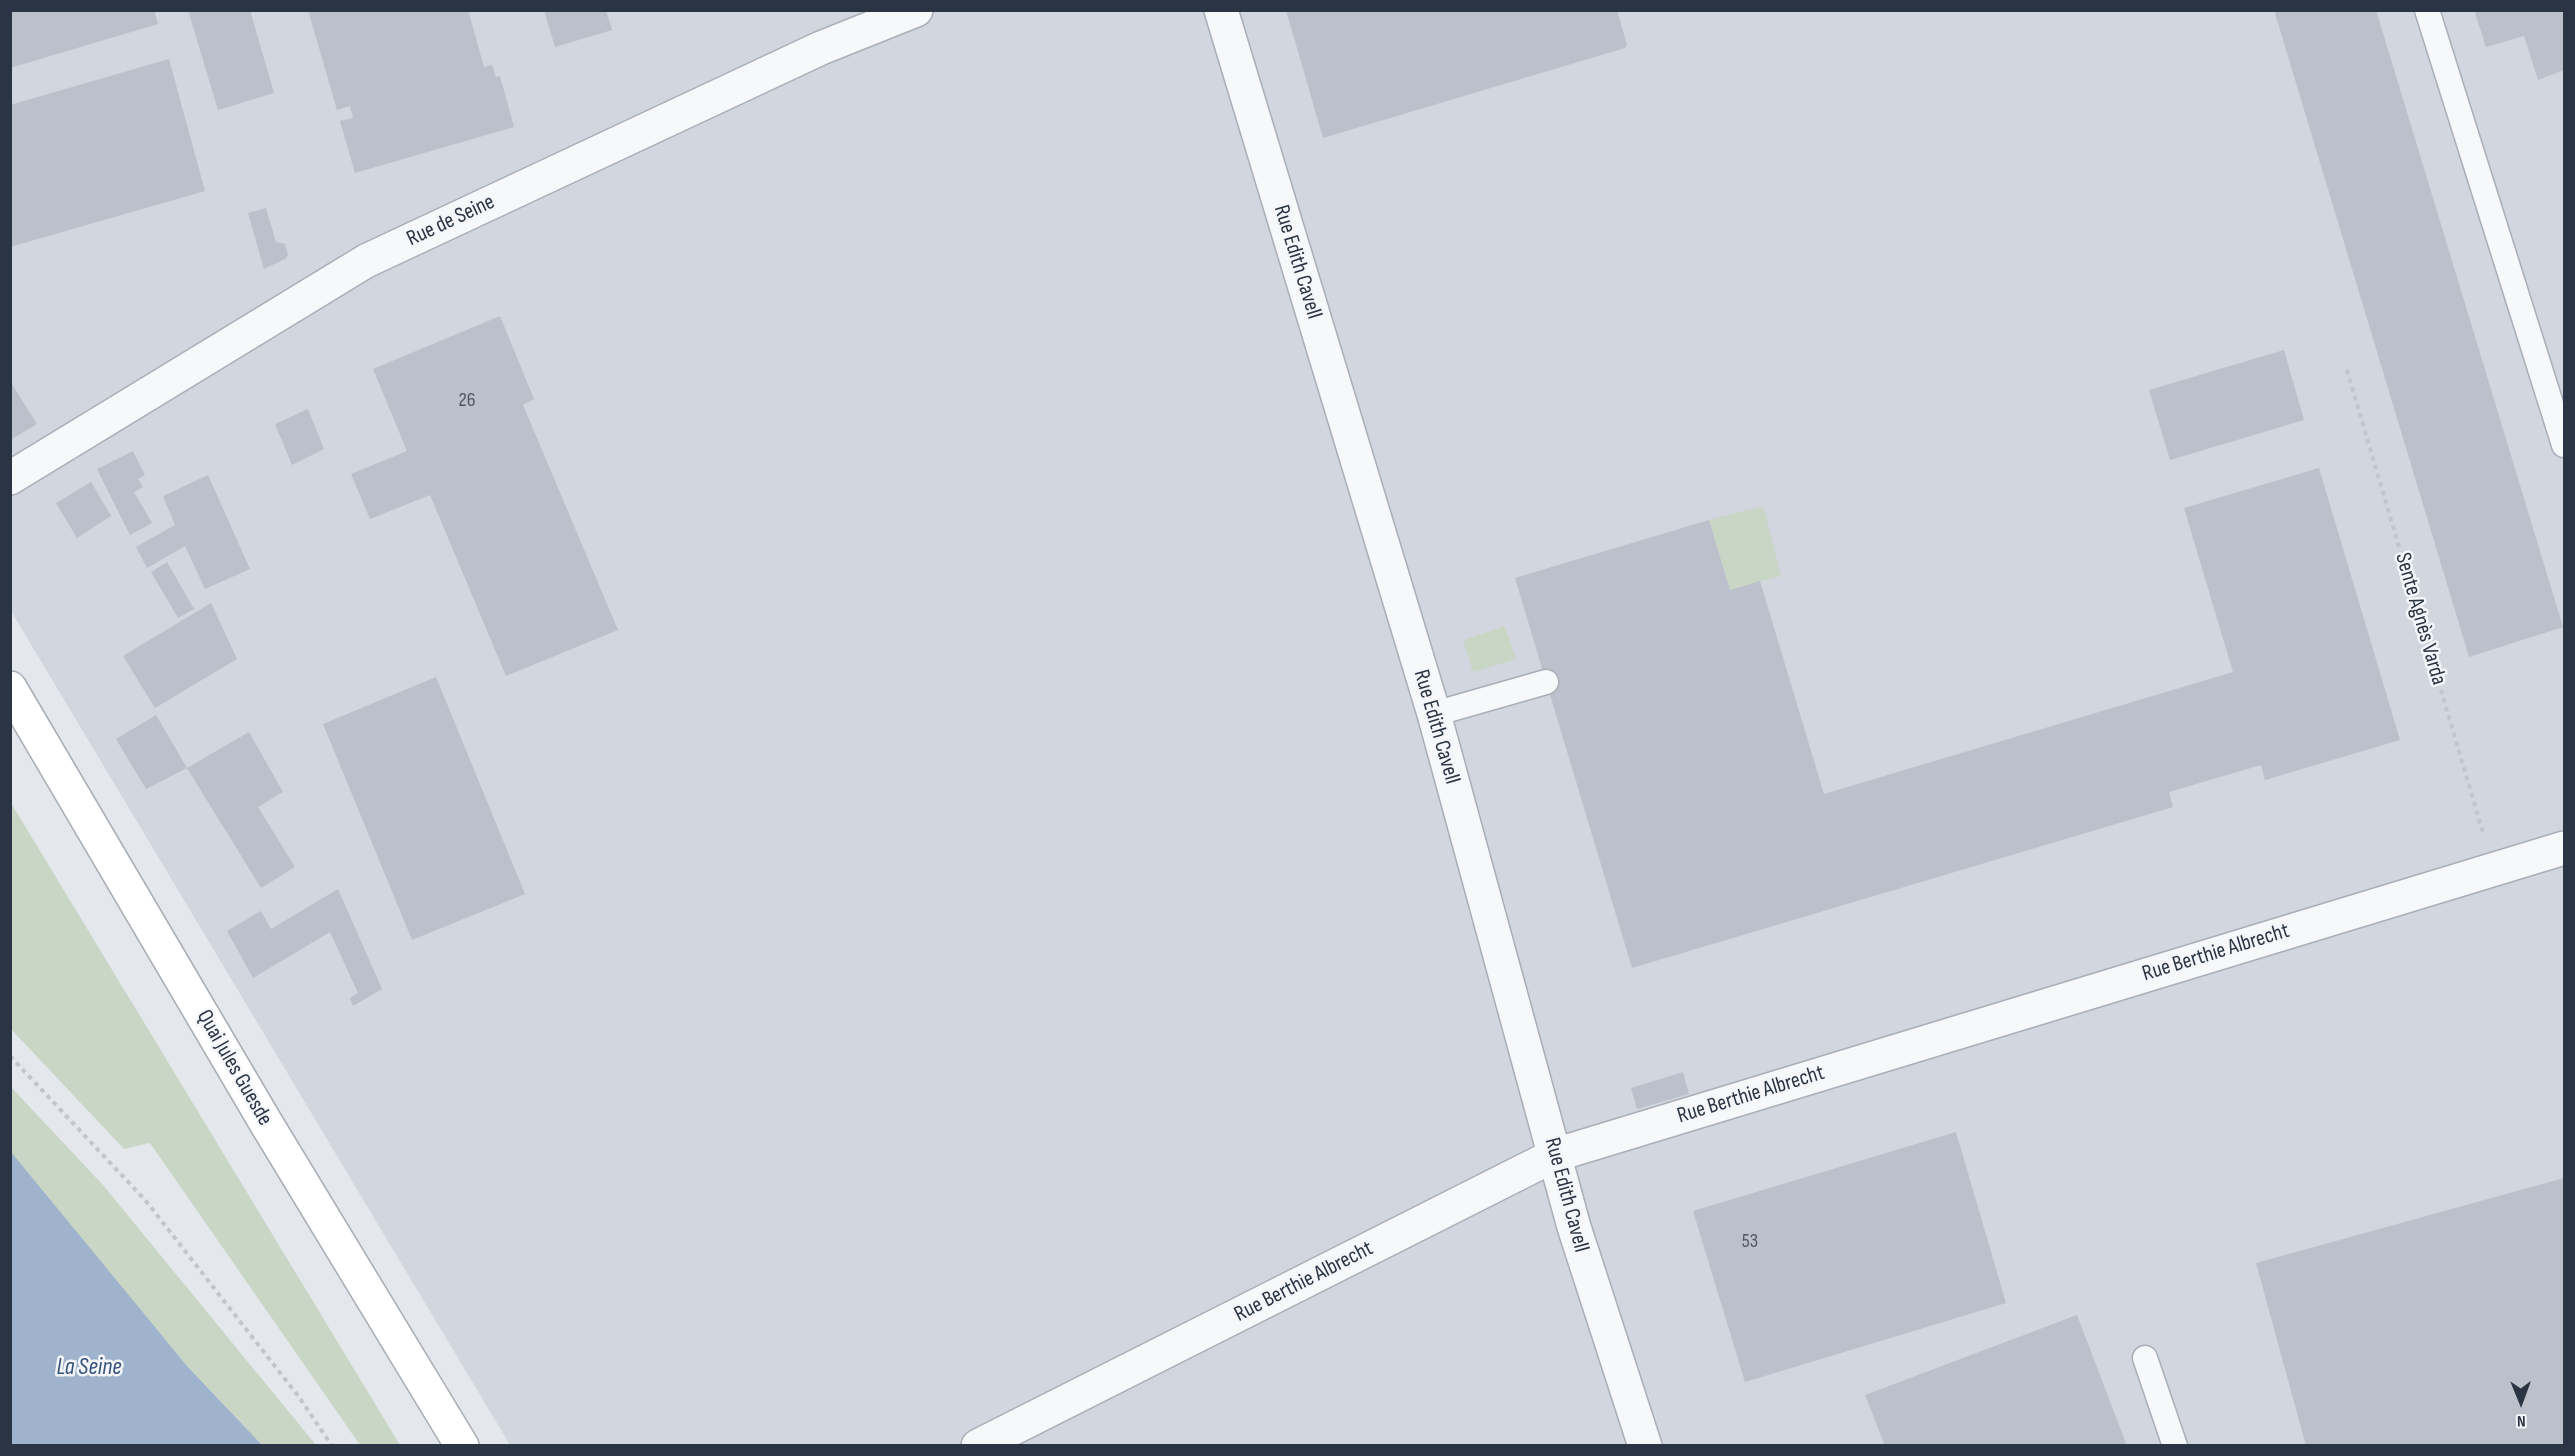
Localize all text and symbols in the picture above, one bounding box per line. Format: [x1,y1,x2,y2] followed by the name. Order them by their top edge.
[403,189,499,253] street label: Rue de Seine
[1267,202,1327,322] street label: Rue Edith Cavell
[459,389,475,413] house number: 26
[2389,550,2451,688] street label: Sente Agnès Varda
[1407,667,1465,787] street label: Rue Edith Cavell
[2139,918,2293,988] street label: Rue Berthie Albrecht
[190,1005,278,1131] street label: Quai Jules Guesde
[1674,1060,1828,1130] street label: Rue Berthie Albrecht
[1538,1135,1594,1255] street label: Rue Edith Cavell
[1742,1230,1758,1254] house number: 53
[1230,1236,1378,1328] street label: Rue Berthie Albrecht
[56,1354,122,1382] water label: La Seine
[2491,1372,2551,1432] north arrow
[2517,1411,2526,1430] text: N

